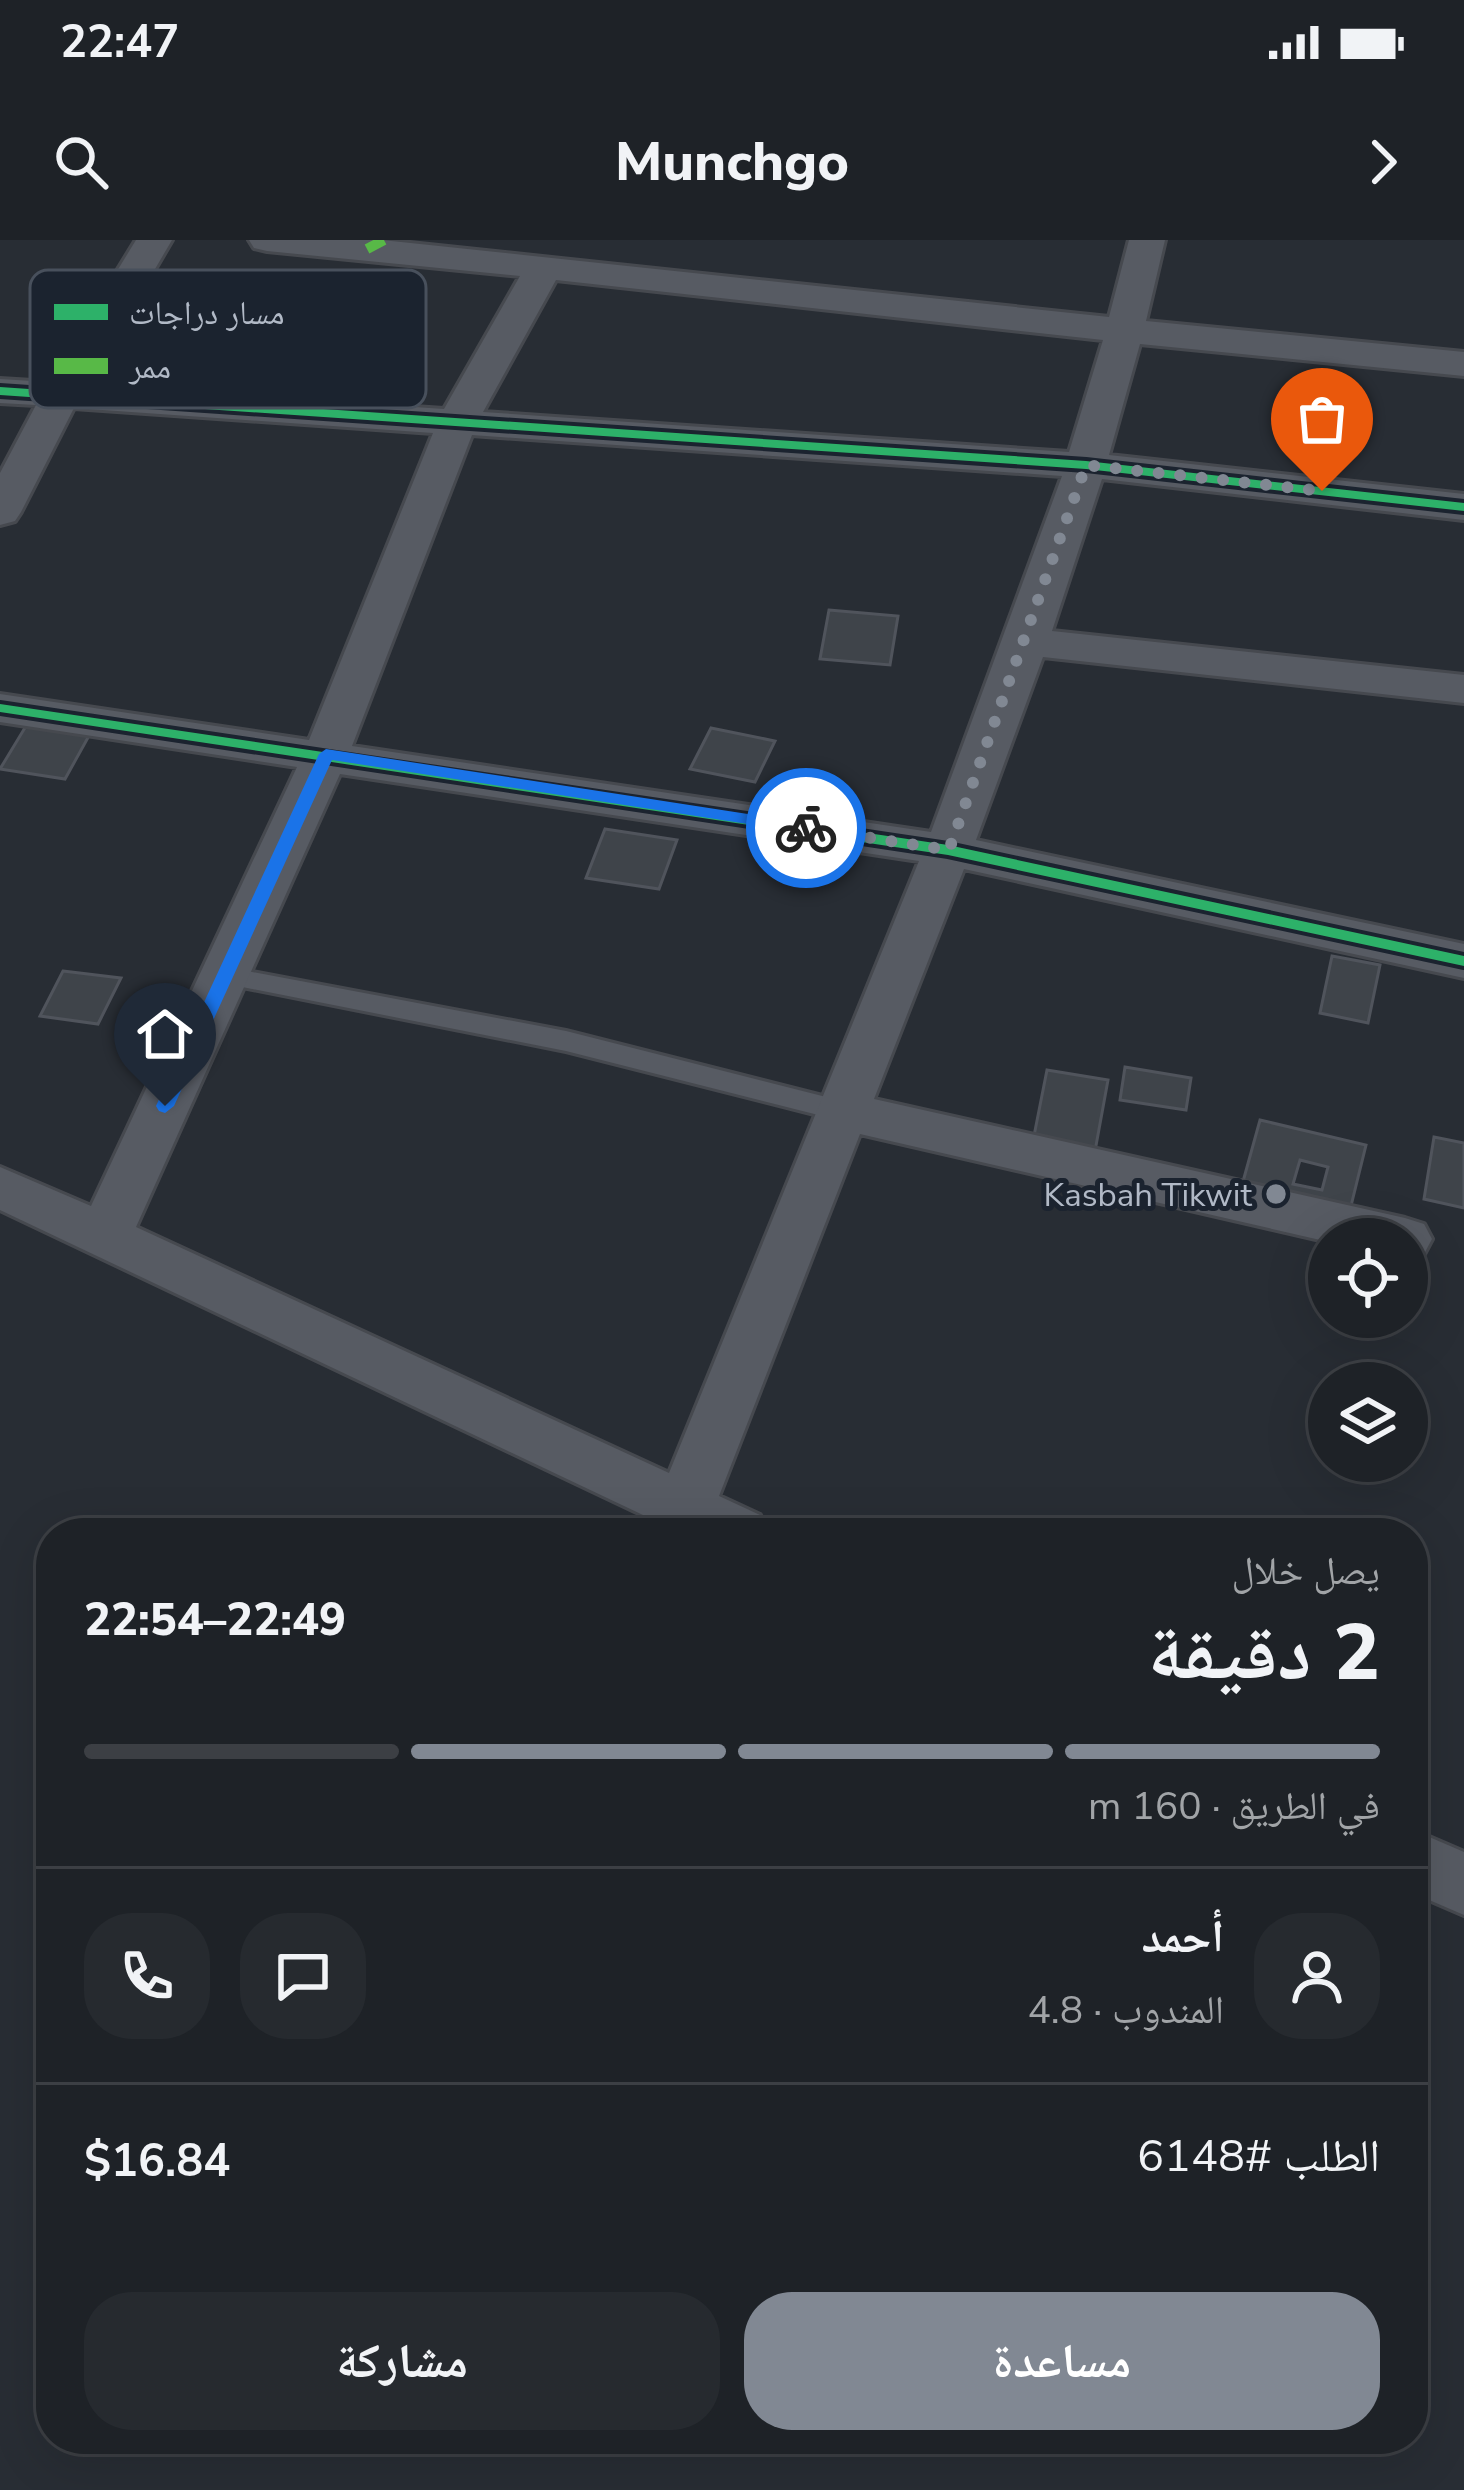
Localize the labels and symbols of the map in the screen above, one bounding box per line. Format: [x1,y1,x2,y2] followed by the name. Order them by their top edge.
[30,270,426,408] legend
[129,291,285,336] text: مسار دراجات
[128,345,171,390] text: ممر
[1271,368,1373,491] pin
[746,768,866,888] courier
[114,983,216,1106] pin
[1044,1173,1252,1218] place label: Kasbah Tikwit
[1263,1181,1289,1207] marker: Kasbah Tikwit

